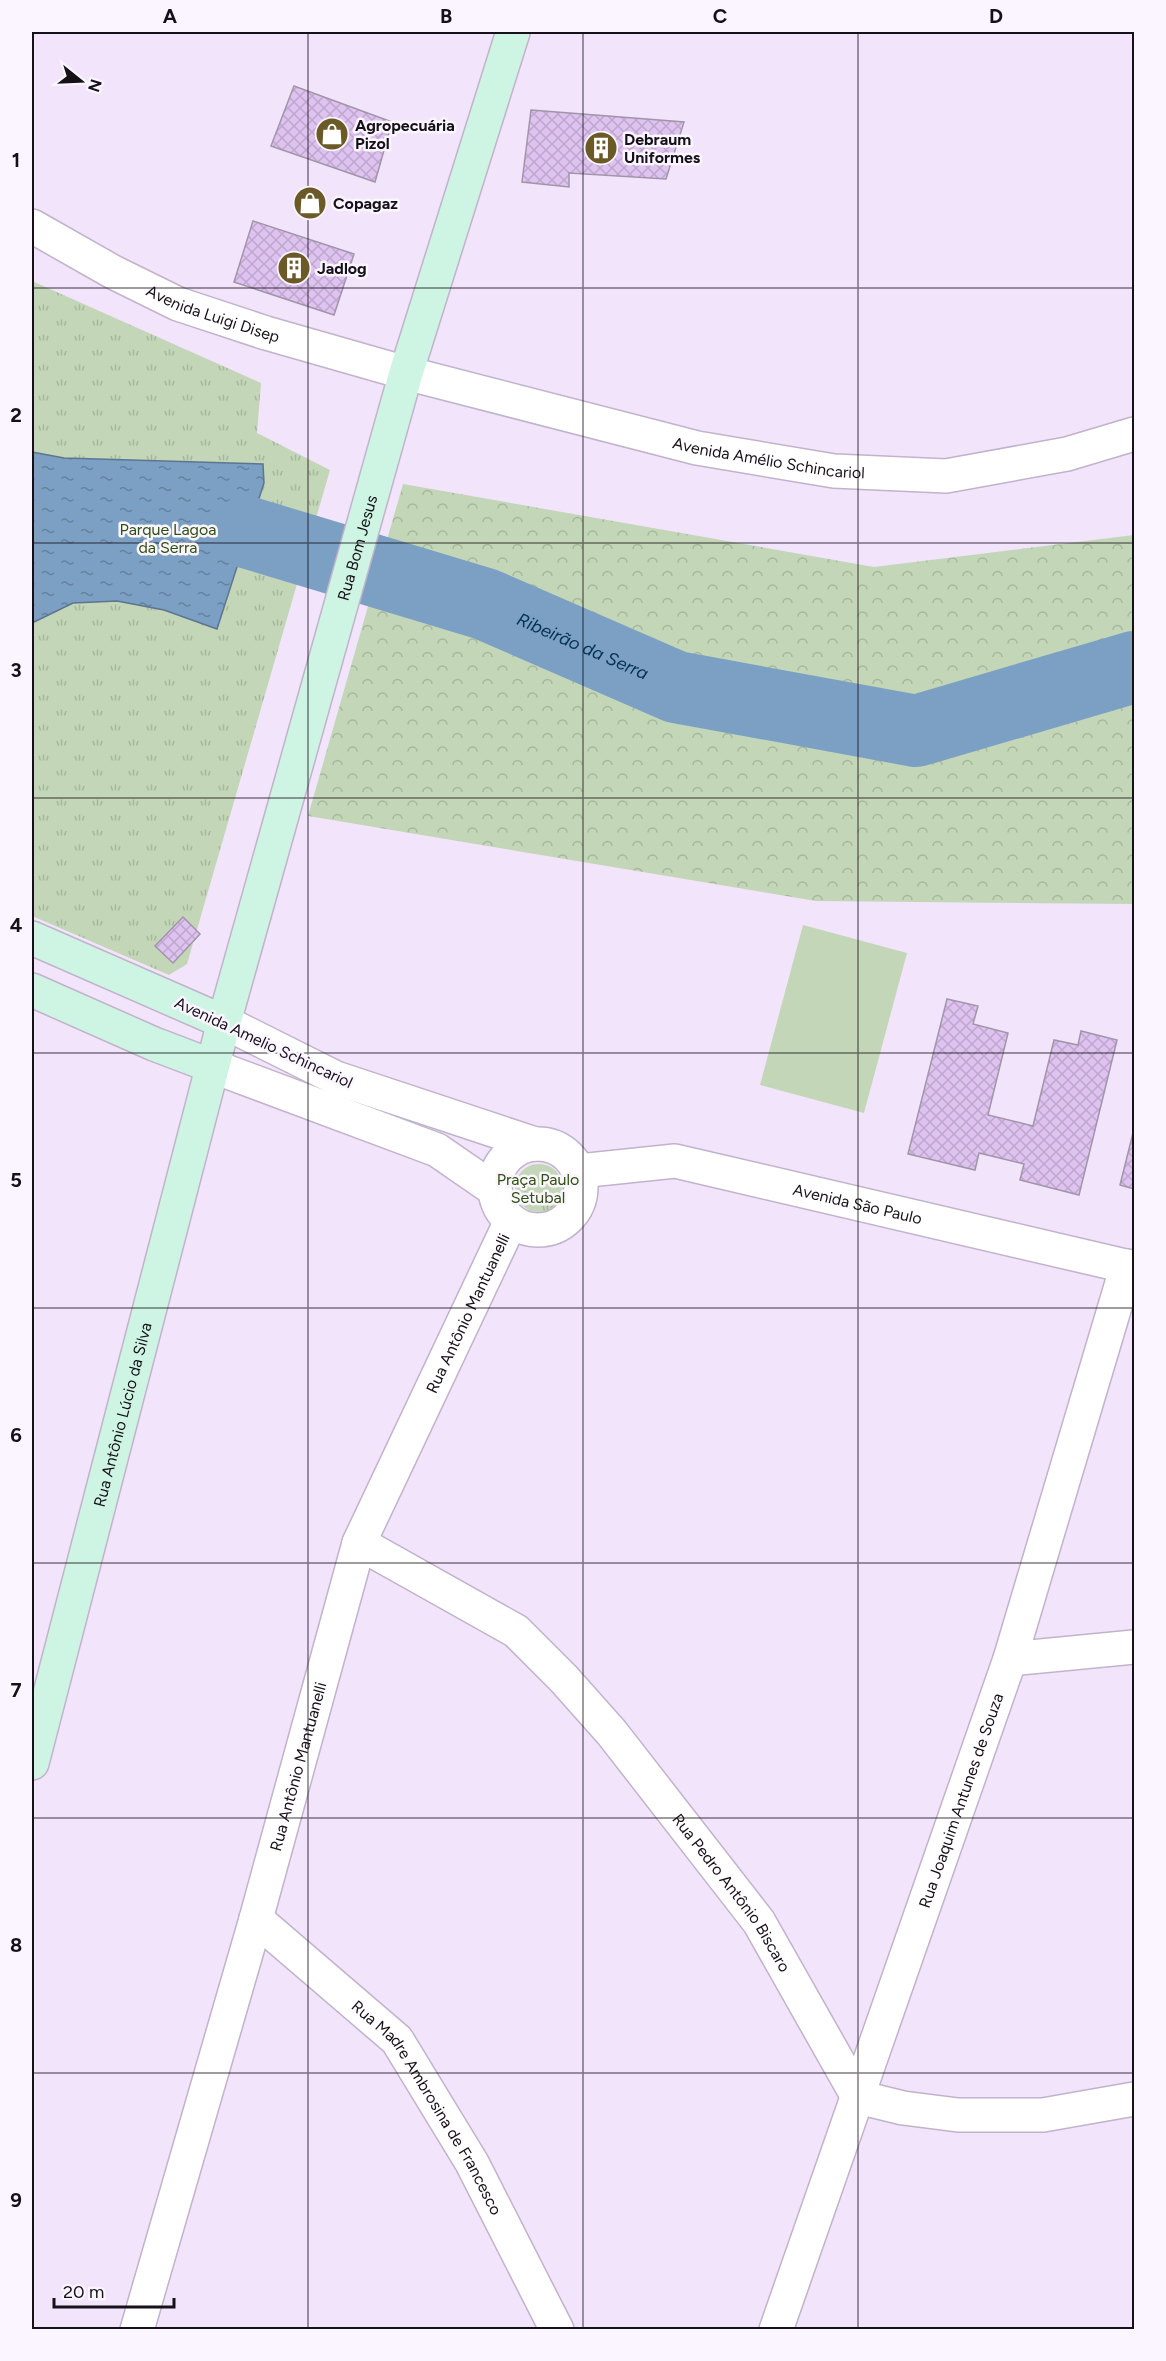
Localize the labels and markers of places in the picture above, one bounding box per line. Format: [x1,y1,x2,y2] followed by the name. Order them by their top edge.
[314,116,350,152] shop icon: Agropecuária Pizol
[355,116,455,153] place label: Agropecuária Pizol
[583,130,619,166] building icon: Debraum Uniformes
[624,130,701,167] place label: Debraum Uniformes
[292,185,328,221] shop icon: Copagaz
[333,194,398,213] place label: Copagaz
[276,250,312,286] building icon: Jadlog
[317,259,367,278] place label: Jadlog

